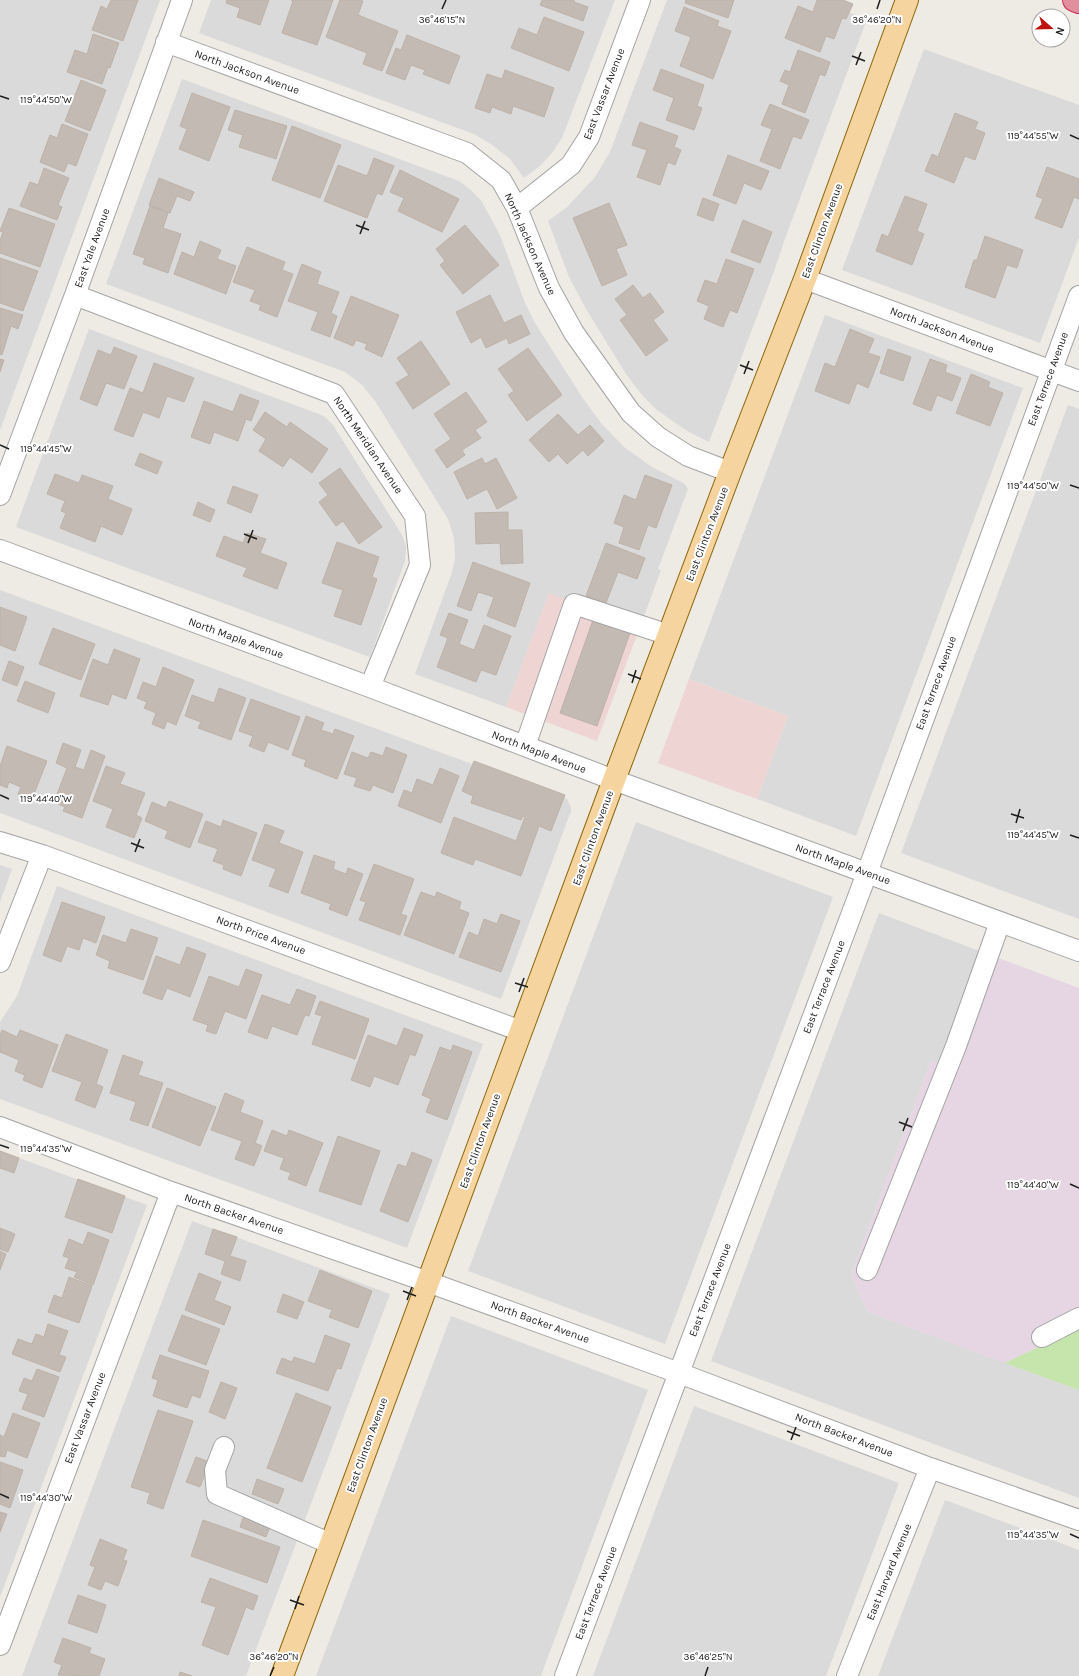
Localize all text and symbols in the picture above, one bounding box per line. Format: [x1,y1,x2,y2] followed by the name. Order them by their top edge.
[1031,8,1071,48] north arrow
[419,14,465,26] text: 36°46'15"N
[852,14,902,26] text: 36°46'20"N
[1052,25,1067,37] text: N
[581,46,628,142] street label: East Vassar Avenue
[193,47,301,97] street label: North Jackson Avenue
[20,94,72,106] text: 119°44'50"W
[1007,130,1059,142] text: 119°44'55"W
[799,181,845,280] street label: East Clinton Avenue
[502,191,559,297] street label: North Jackson Avenue
[72,206,113,290] street label: East Yale Avenue
[888,304,996,356] street label: North Jackson Avenue
[1025,330,1071,428] street label: East Terrace Avenue
[331,394,406,496] street label: North Meridian Avenue
[20,443,72,455] text: 119°44'45"W
[1007,480,1059,492] text: 119°44'50"W
[683,485,731,583] street label: East Clinton Avenue
[187,615,286,661] street label: North Maple Avenue
[913,634,959,732] street label: East Terrace Avenue
[490,728,588,776] street label: North Maple Avenue
[570,788,616,887] street label: East Clinton Avenue
[20,793,72,805] text: 119°44'40"W
[1007,829,1059,841] text: 119°44'45"W
[794,841,893,887] street label: North Maple Avenue
[214,913,308,957] street label: North Price Avenue
[800,938,848,1036] street label: East Terrace Avenue
[457,1091,503,1190] street label: East Clinton Avenue
[20,1143,72,1155] text: 119°44'35"W
[1007,1179,1059,1191] text: 119°44'40"W
[183,1191,286,1237] street label: North Backer Avenue
[686,1241,734,1339] street label: East Terrace Avenue
[489,1298,591,1346] street label: North Backer Avenue
[62,1370,109,1466] street label: East Vassar Avenue
[344,1395,390,1494] street label: East Clinton Avenue
[793,1410,895,1460] street label: North Backer Avenue
[20,1492,72,1504] text: 119°44'30"W
[864,1521,914,1622] street label: East Harvard Avenue
[1007,1529,1059,1541] text: 119°44'35"W
[572,1544,620,1642] street label: East Terrace Avenue
[249,1651,299,1663] text: 36°46'20"N
[683,1651,733,1663] text: 36°46'25"N

